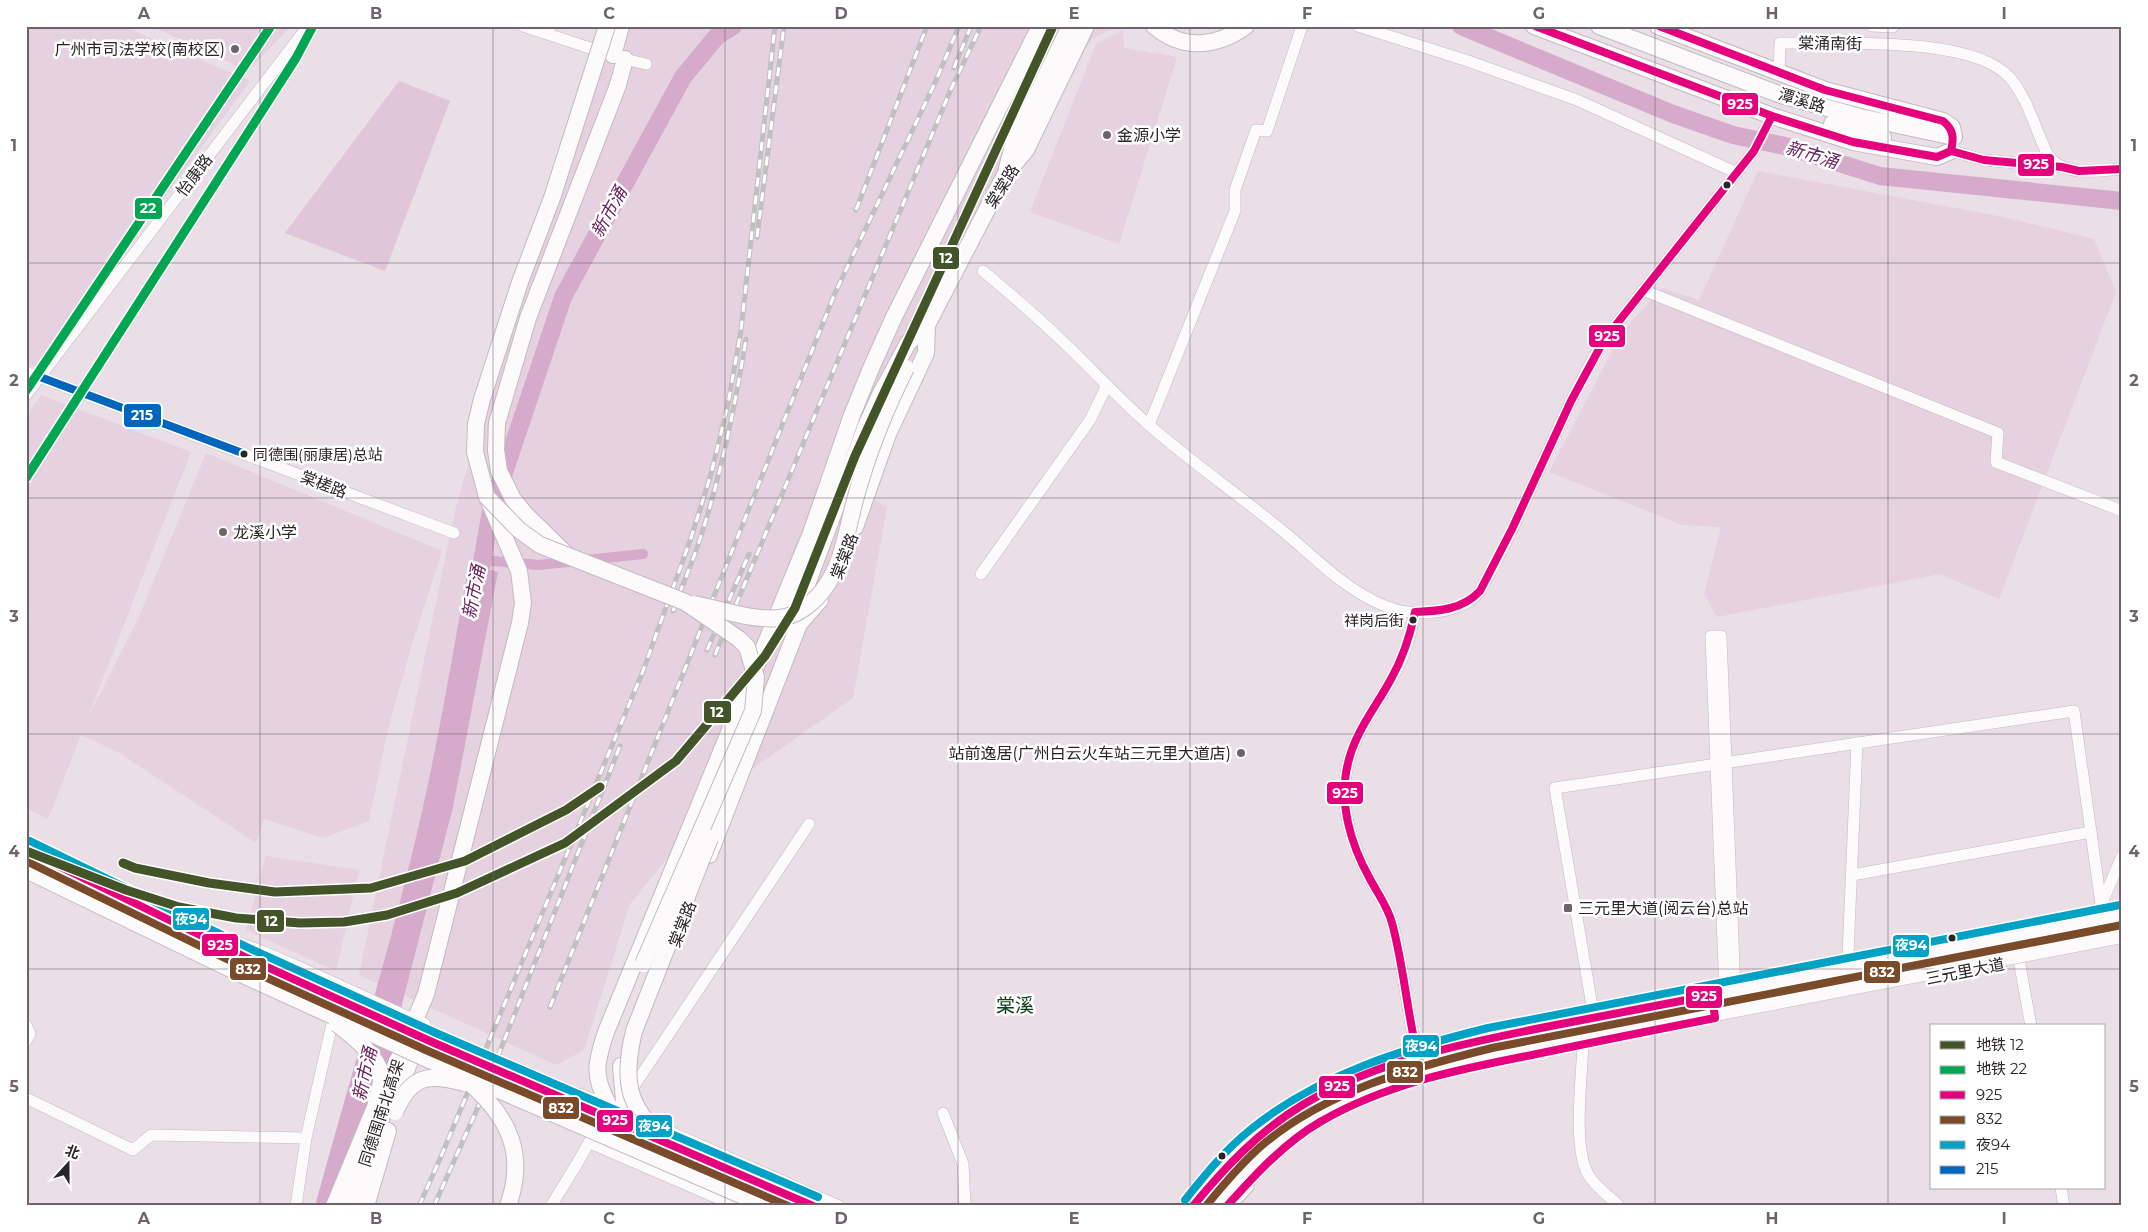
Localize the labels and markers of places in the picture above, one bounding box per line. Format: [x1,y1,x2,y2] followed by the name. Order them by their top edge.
[54,40,225,59] place label: 广州市司法学校(南校区)
[229,43,241,55] marker: 广州市司法学校(南校区)
[1117,126,1181,145] place label: 金源小学
[1101,129,1113,141] marker: 金源小学
[1722,180,1732,190] unlabelled marker
[253,445,383,464] place label: 同德围(丽康居)总站
[239,449,249,459] marker: 同德围(丽康居)总站
[233,523,297,542] place label: 龙溪小学
[217,526,229,538] marker: 龙溪小学
[1344,611,1404,630] place label: 祥岗后街
[1408,615,1418,625] marker: 祥岗后街
[948,744,1231,763] place label: 站前逸居(广州白云火车站三元里大道店)
[1235,747,1247,759] marker: 站前逸居(广州白云火车站三元里大道店)
[1578,899,1749,918] place label: 三元里大道(阅云台)总站
[1562,902,1574,914] marker: 三元里大道(阅云台)总站
[1947,933,1957,943] unlabelled marker
[1217,1151,1227,1161] unlabelled marker

